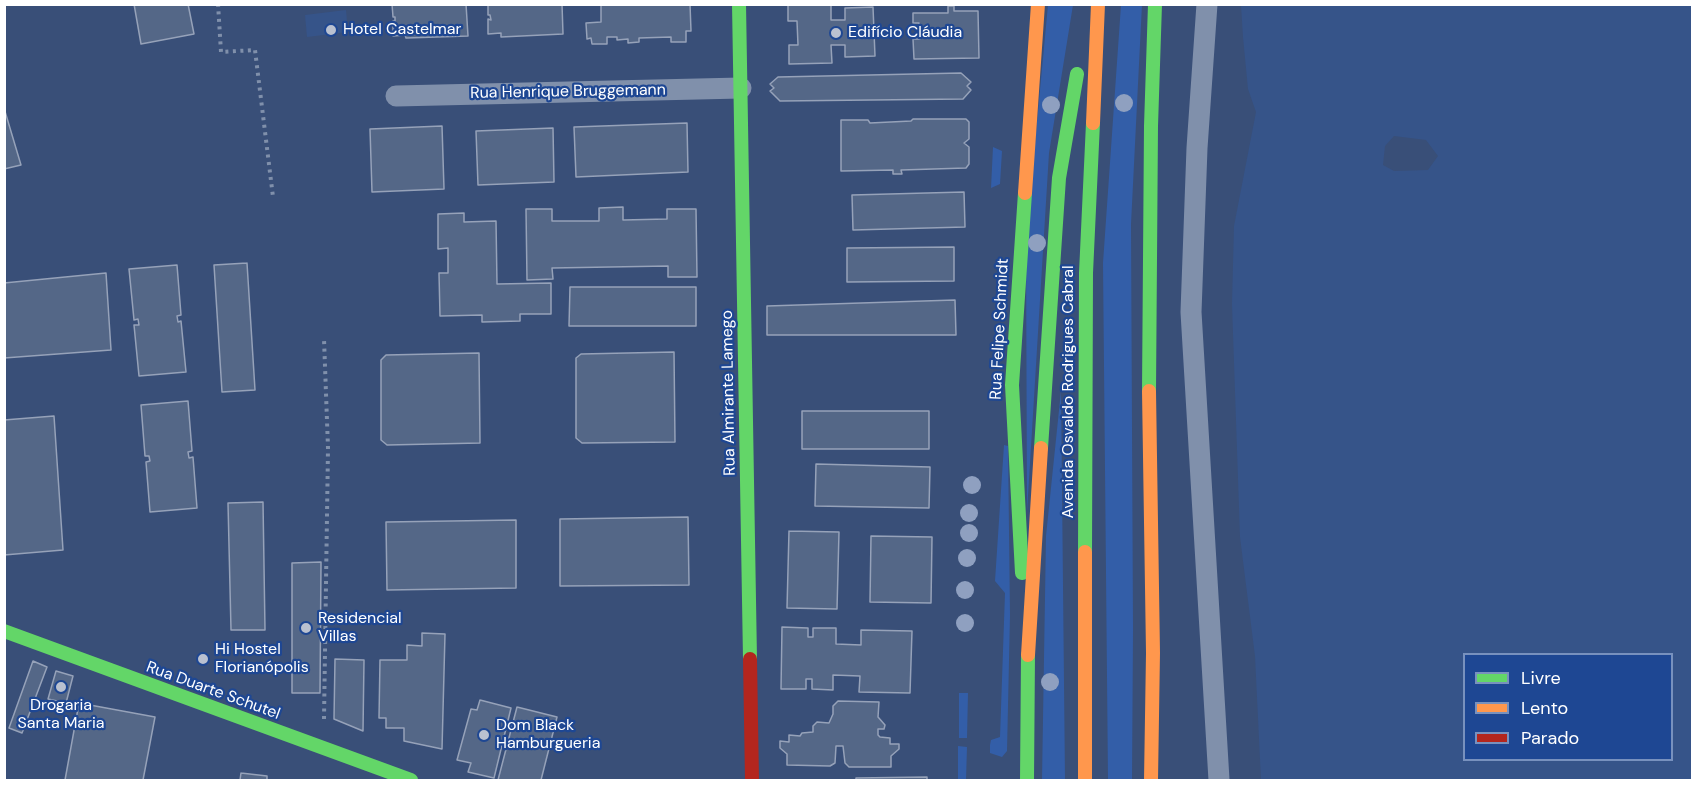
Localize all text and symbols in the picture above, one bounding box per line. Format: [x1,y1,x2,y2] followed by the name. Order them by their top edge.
[343,20,461,40] place label: Hotel Castelmar
[324,23,338,37] marker: Hotel Castelmar
[848,23,962,43] place label: Edifício Cláudia
[829,26,843,40] marker: Edifício Cláudia
[470,81,666,103] street label: Rua Henrique Bruggemann
[987,258,1013,400] street label: Rua Felipe Schmidt
[1059,265,1079,519] street label: Avenida Osvaldo Rodrigues Cabral
[718,310,740,476] street label: Rua Almirante Lamego
[318,609,402,647] place label: Residencial Villas
[299,621,313,635] marker: Residencial Villas
[215,640,309,678] place label: Hi Hostel Florianópolis
[196,652,210,666] marker: Hi Hostel Florianópolis
[1463,653,1673,761] legend
[143,658,283,724] street label: Rua Duarte Schutel
[1521,666,1561,690] text: Livre
[54,680,68,694] marker: Drogaria Santa Maria
[17,696,105,734] place label: Drogaria Santa Maria
[1521,696,1568,720] text: Lento
[496,716,600,754] place label: Dom Black Hamburgueria
[1521,726,1579,750] text: Parado
[477,728,491,742] marker: Dom Black Hamburgueria

